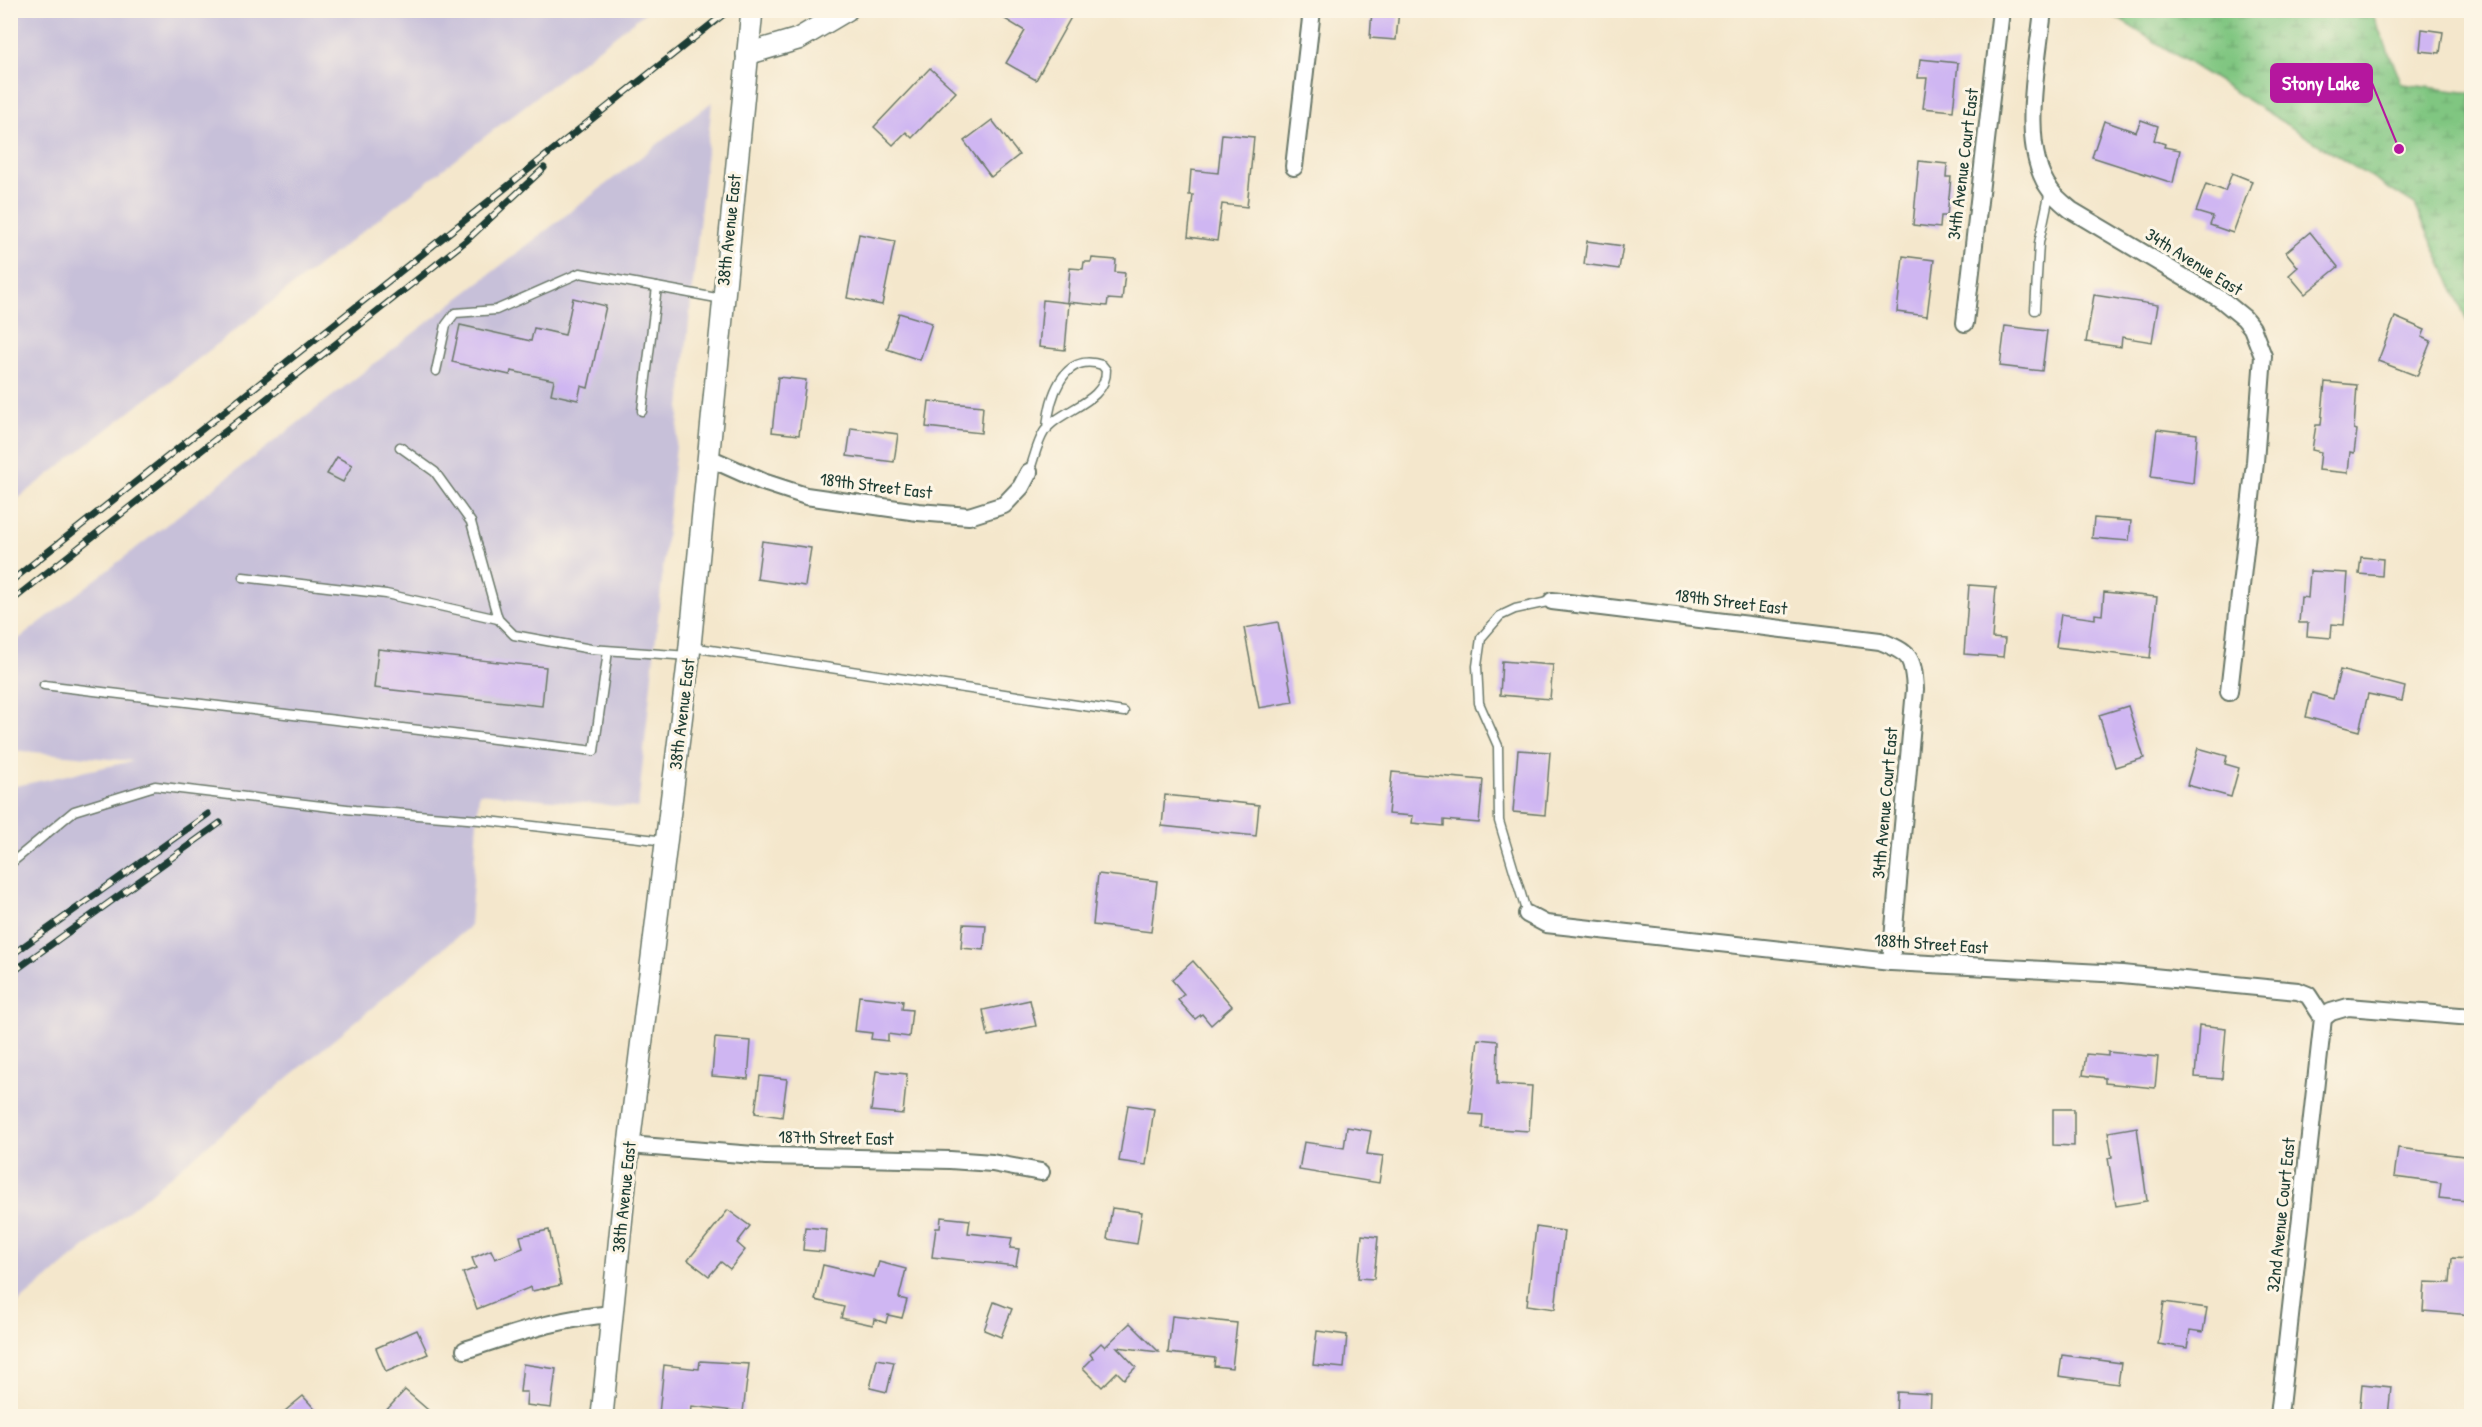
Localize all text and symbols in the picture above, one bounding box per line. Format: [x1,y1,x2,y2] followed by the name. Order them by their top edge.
[2271,64,2372,102] callout: Stony Lake
[2282,69,2360,97] text: Stony Lake
[1941,86,1984,241] street label: 34th Avenue Court East
[710,172,747,287] street label: 38th Avenue East
[2141,222,2248,302] street label: 34th Avenue East
[818,466,934,505] street label: 189th Street East
[1673,582,1789,621] street label: 189th Street East
[662,656,701,771] street label: 38th Avenue East
[1865,725,1904,880] street label: 34th Avenue Court East
[1873,927,1990,960] street label: 188th Street East
[778,1124,895,1151] street label: 187th Street East
[2260,1136,2301,1293] street label: 32nd Avenue Court East
[605,1139,642,1254] street label: 38th Avenue East

